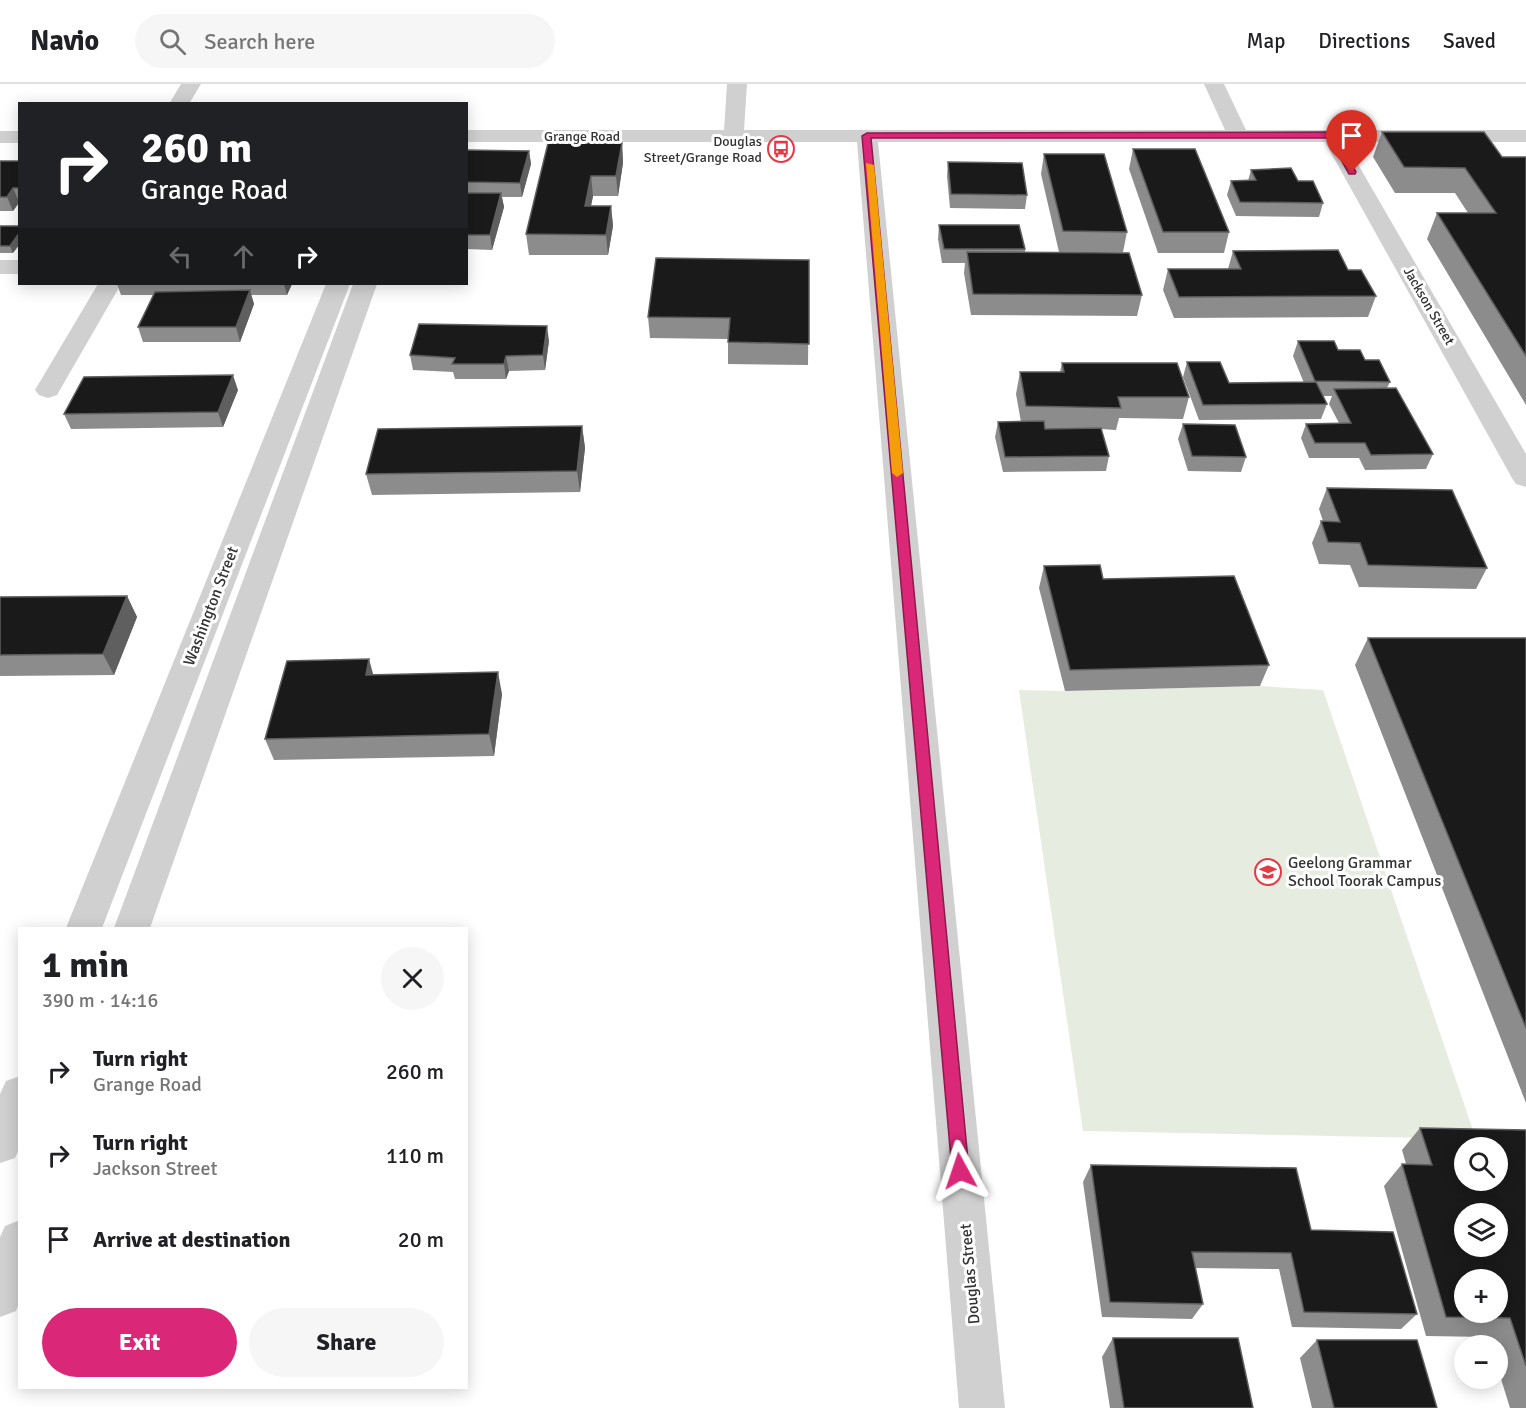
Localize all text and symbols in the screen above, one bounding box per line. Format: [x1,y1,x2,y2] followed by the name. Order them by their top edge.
[135,14,555,68] search box
[30,24,99,58] text: Navio
[156,25,189,58] icon: search
[204,28,315,55] text: Search here
[1247,28,1285,54] text: Map
[1318,28,1410,54] text: Directions
[1443,28,1496,54] text: Saved
[1326,110,1377,172] pin
[1335,119,1368,152] icon: arrive
[141,123,252,174] text: 260 m
[42,126,120,204] icon: right
[544,128,620,145] street label: Grange Road
[644,133,762,166] place label: Douglas Street/Grange Road
[766,134,796,164] bus stop icon: Douglas Street/Grange Road
[141,174,288,207] text: Grange Road
[164,240,197,273] icon: left
[227,240,260,273] icon: ahead
[290,240,323,273] icon: right
[1400,264,1458,348] street label: Jackson Street
[179,543,243,668] street label: Washington Street
[1288,853,1441,891] place label: Geelong Grammar School Toorak Campus
[1253,857,1283,887] school or university icon: Geelong Grammar School Toorak Campus
[42,943,129,988] text: 1 min
[381,947,444,1010] button: close
[42,988,158,1013] text: 390 m · 14:16
[93,1045,188,1072] text: Turn right
[42,1055,75,1088] icon: right
[386,1058,444,1085] text: 260 m
[93,1072,202,1097] text: Grange Road
[93,1129,188,1156] text: Turn right
[1454,1137,1508,1389] map controls
[1454,1137,1508,1191] button: search
[42,1139,75,1172] icon: right
[928,1139,992,1203] position arrow
[386,1142,444,1169] text: 110 m
[93,1156,218,1181] text: Jackson Street
[1454,1203,1508,1257] button: layers
[956,1222,984,1325] street label: Douglas Street
[42,1223,75,1256] icon: arrive
[93,1226,290,1253] text: Arrive at destination
[398,1226,444,1253] text: 20 m
[1454,1269,1508,1323] button: +
[42,1308,237,1377] button: Exit
[249,1308,444,1377] button: Share
[1454,1335,1508,1389] button: −

